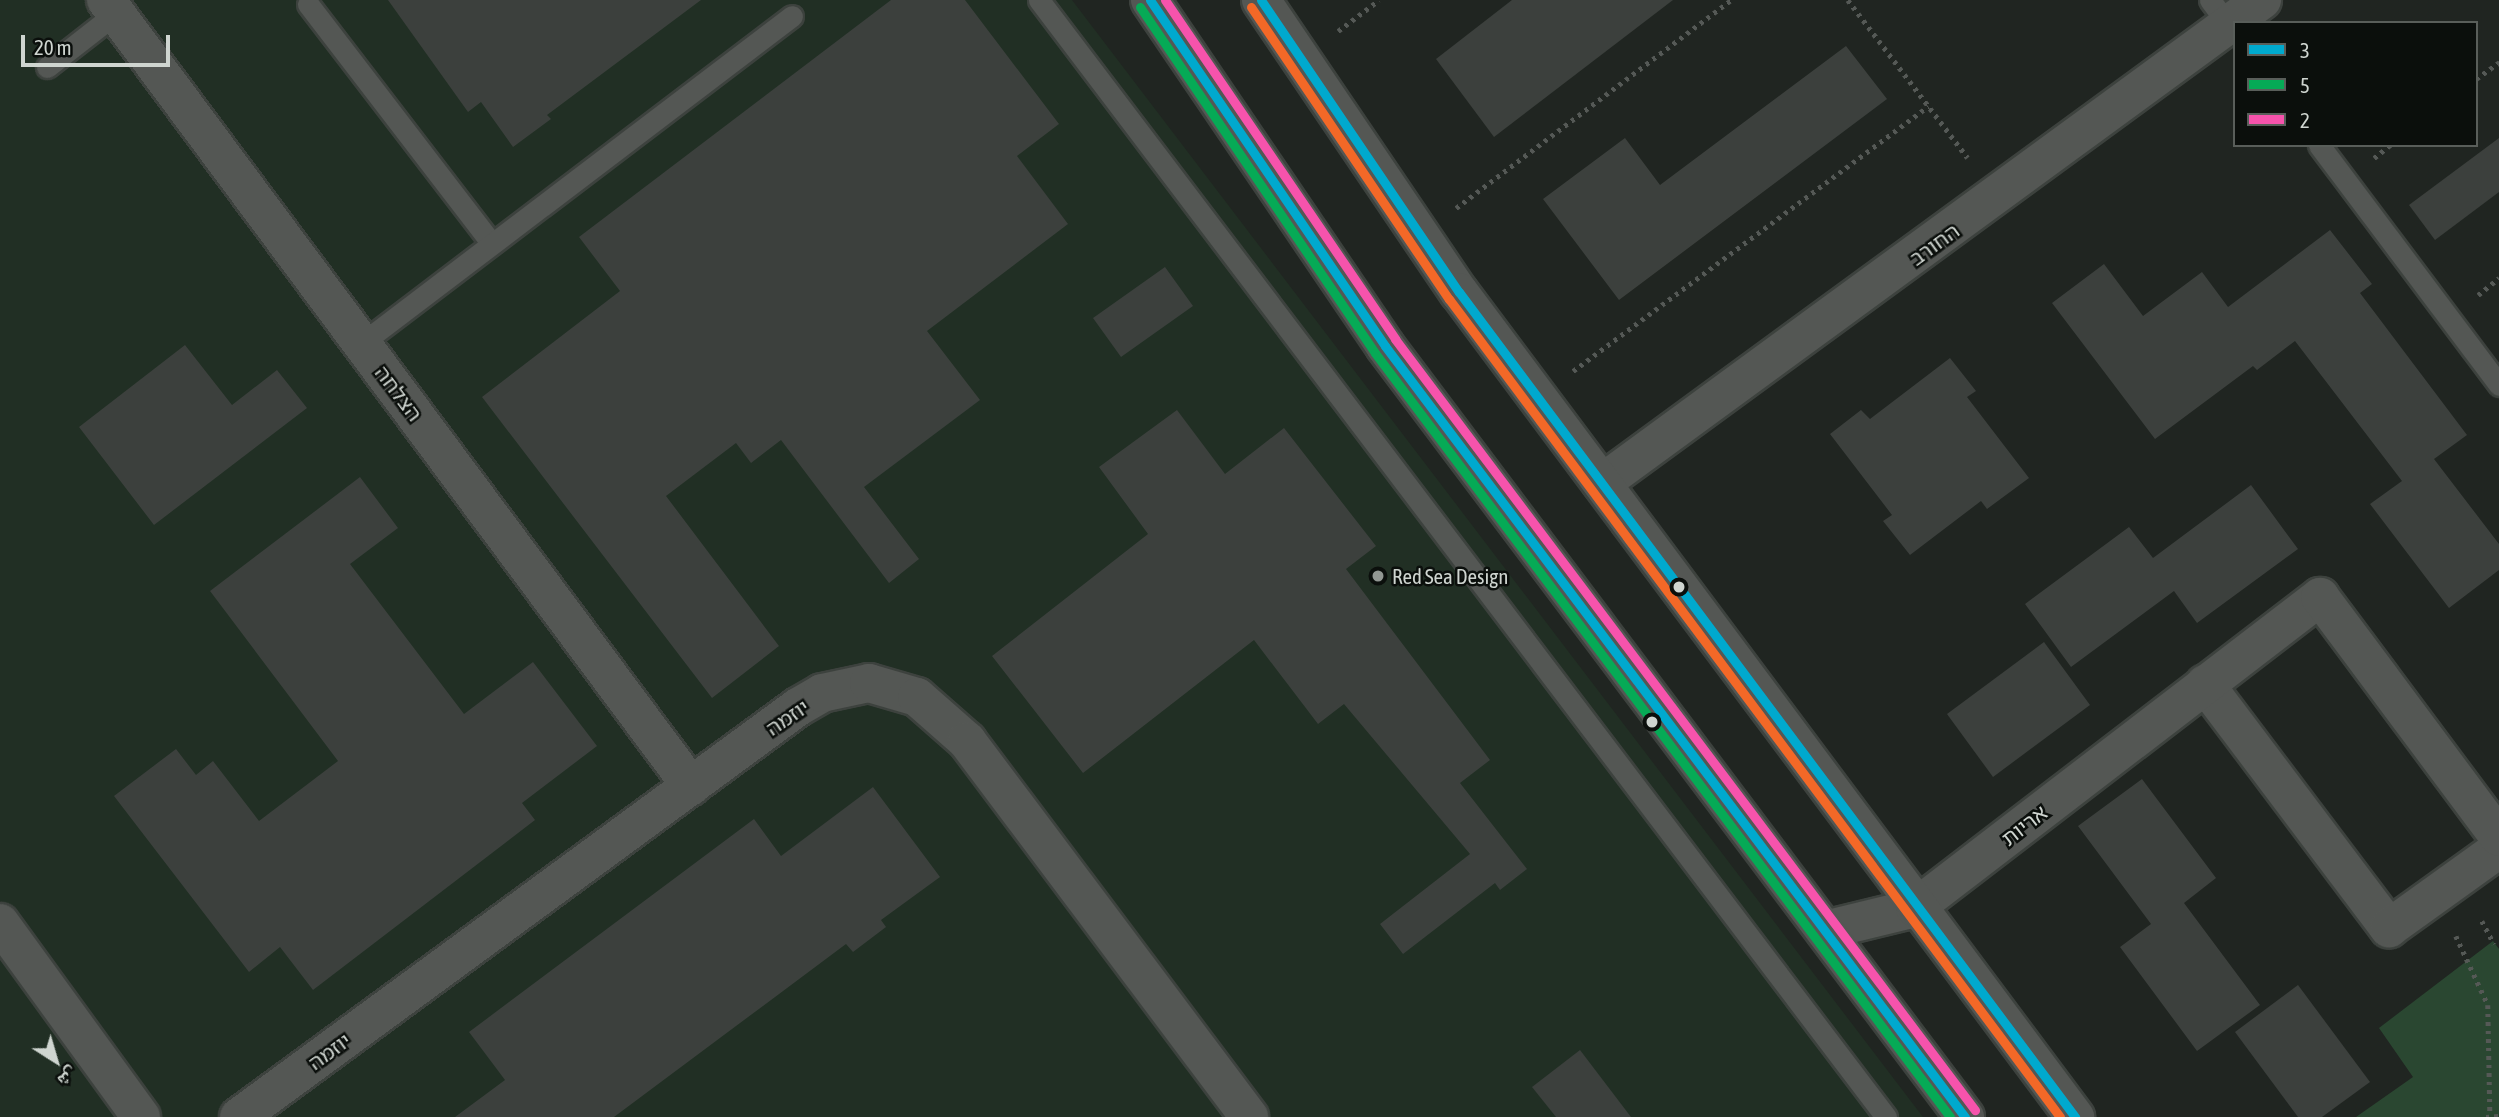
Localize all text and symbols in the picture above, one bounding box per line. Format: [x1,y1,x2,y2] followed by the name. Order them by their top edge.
[24,21,173,65] scale bar
[2233,21,2478,147] legend
[34,35,72,59] text: 20 m
[2300,38,2310,62] text: 3
[2300,73,2310,97] text: 5
[2300,108,2310,132] text: 2
[1904,218,1964,270] street label: החורב
[370,360,428,426] street label: הצלחה
[1392,563,1509,589] place label: Red Sea Design
[1370,568,1386,584] marker: Red Sea Design
[1672,580,1686,594] unlabelled marker
[761,694,813,740] street label: יוזמה
[1645,715,1659,729] unlabelled marker
[1996,799,2052,851] street label: אריות
[21,1026,91,1096] north arrow
[303,1027,355,1075] street label: יוזמה
[54,1063,83,1093] text: ش

